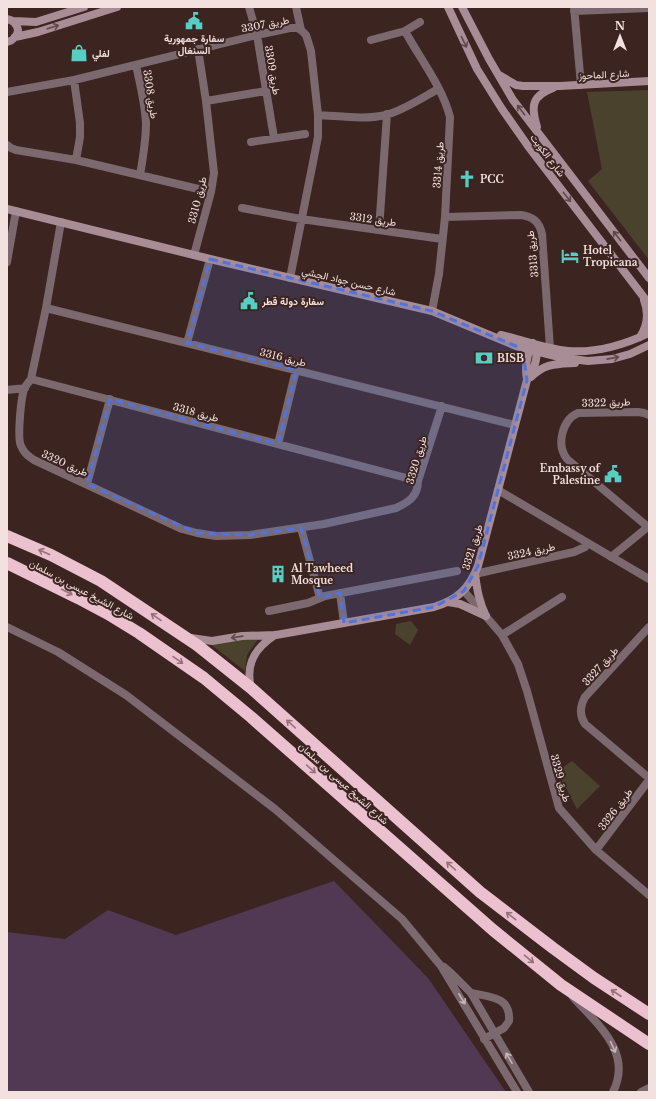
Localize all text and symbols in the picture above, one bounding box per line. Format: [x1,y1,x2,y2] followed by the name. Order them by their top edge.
[184,11,204,31] public building icon: سفارة جمهورية السنغال
[240,13,291,36] street label: طريق 3307
[600,16,640,56] north arrow
[615,19,626,33] text: N
[46,23,59,30] one-way arrow
[164,32,224,57] place label: سفارة جمهورية السنغال
[461,36,468,48] one-way arrow
[69,43,89,63] shop icon: لفلي
[262,44,283,96] street label: طريق 3309
[92,47,110,62] place label: لفلي
[577,67,630,82] street label: شارع الماحوز
[140,69,161,120] street label: طريق 3308
[517,105,526,116] one-way arrow
[527,131,568,179] street label: شارع الكويت
[430,141,447,189] street label: طريق 3314
[457,169,477,189] church icon: PCC
[480,173,504,186] place label: PCC
[185,175,210,225] street label: طريق 3310
[563,191,571,202] one-way arrow
[349,210,398,229] street label: طريق 3312
[524,229,541,278] street label: طريق 3313
[613,230,621,241] one-way arrow
[583,244,638,269] place label: Hotel Tropicana
[560,246,580,266] hotel icon: Hotel Tropicana
[300,264,397,301] street label: شارع حسن جواد الجشي
[239,291,259,311] public building icon: سفارة دولة قطر
[261,295,324,308] place label: سفارة دولة قطر
[258,345,308,370] street label: طريق 3316
[474,348,494,368] bank icon: BISB
[497,352,524,365] place label: BISB
[606,354,619,362] one-way arrow
[581,395,631,410] street label: طريق 3322
[172,400,221,425] street label: طريق 3318
[403,434,430,486] street label: طريق 3320
[39,447,91,480] street label: طريق 3320
[540,462,602,487] place label: Embassy of Palestine
[603,464,623,484] public building icon: Embassy of Palestine
[459,522,486,572] street label: طريق 3321
[506,540,557,563] street label: طريق 3324
[39,548,51,555] one-way arrow
[27,556,136,623] street label: شارع الشيخ عيسى بن سلمان
[290,562,353,587] place label: Al Tawheed Mosque
[268,564,288,584] building icon: Al Tawheed Mosque
[61,589,73,596] one-way arrow
[151,613,162,621] one-way arrow
[231,633,244,641] one-way arrow
[580,644,621,688] street label: طريق 3327
[172,656,183,664] one-way arrow
[286,719,296,728] one-way arrow
[296,740,391,827] street label: شارع الشيخ عيسى بن سلمان
[548,753,574,804] street label: طريق 3329
[305,765,316,774] one-way arrow
[595,785,636,833] street label: طريق 3326
[446,861,457,870] one-way arrow
[506,912,517,920] one-way arrow
[523,955,534,963] one-way arrow
[611,989,622,997] one-way arrow
[458,993,466,1005] one-way arrow
[610,1040,617,1052] one-way arrow
[505,1052,513,1064] one-way arrow

